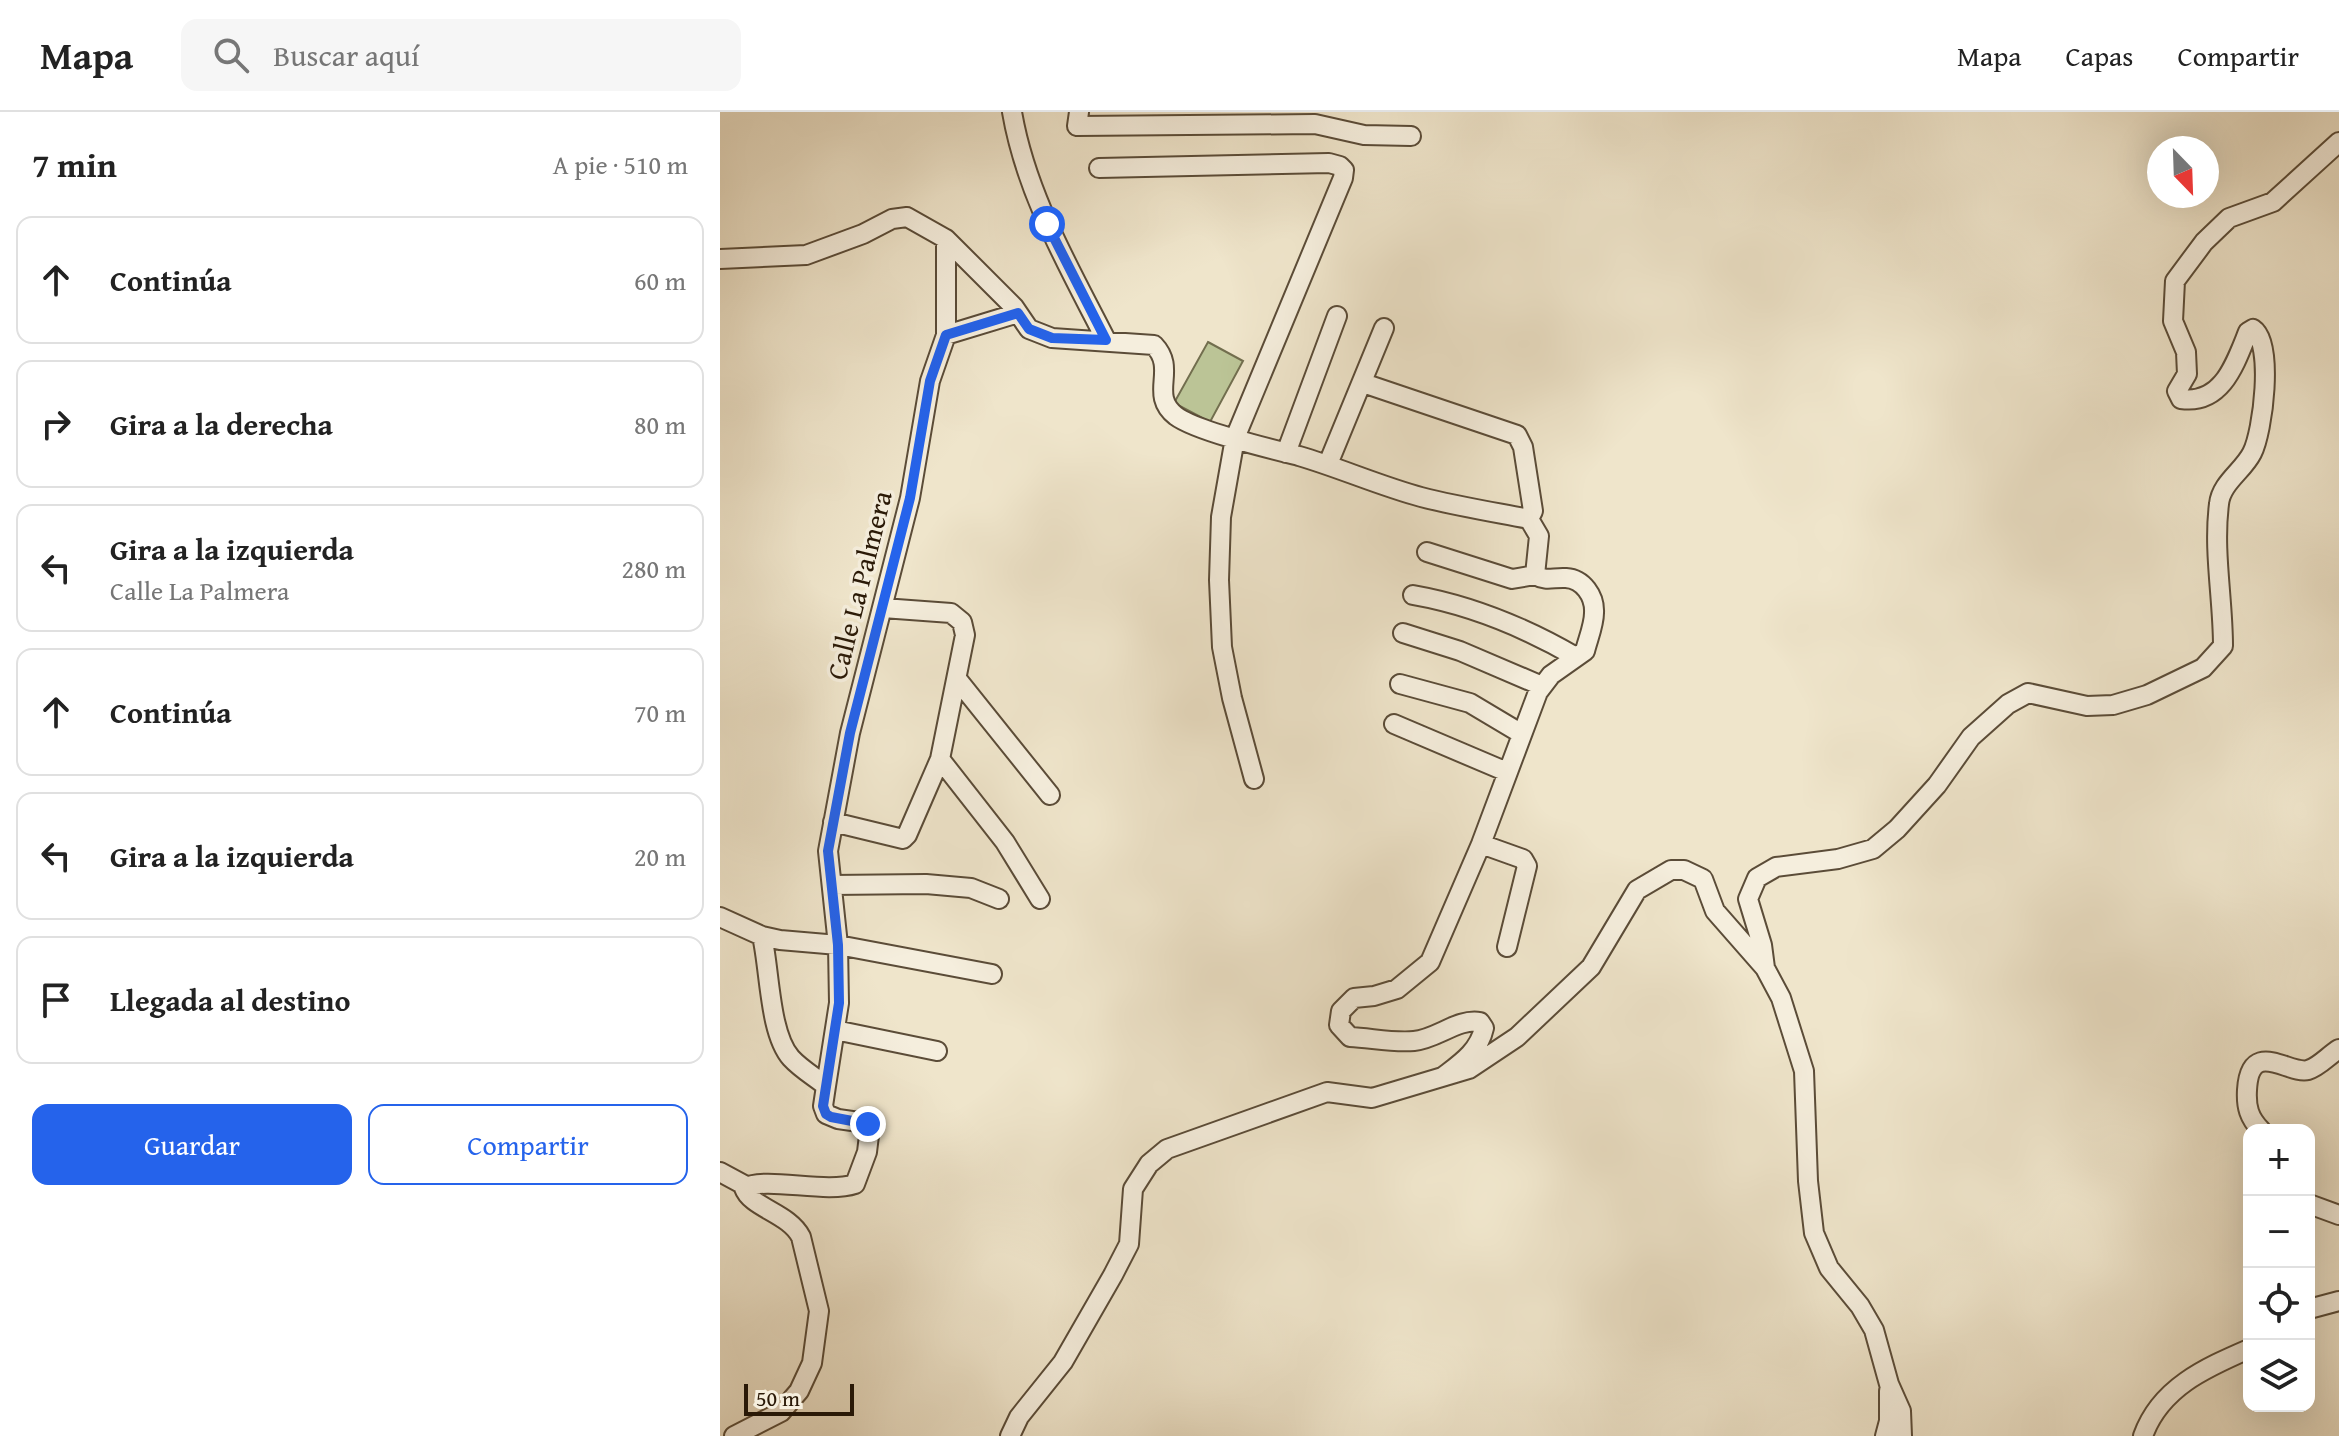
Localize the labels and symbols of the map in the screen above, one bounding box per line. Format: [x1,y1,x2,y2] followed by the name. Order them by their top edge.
[2147,136,2219,208] north arrow
[1029,206,1065,242] route start
[815,485,902,684] street label: Calle La Palmera
[850,1106,886,1142] route end
[744,1380,854,1416] scale bar

